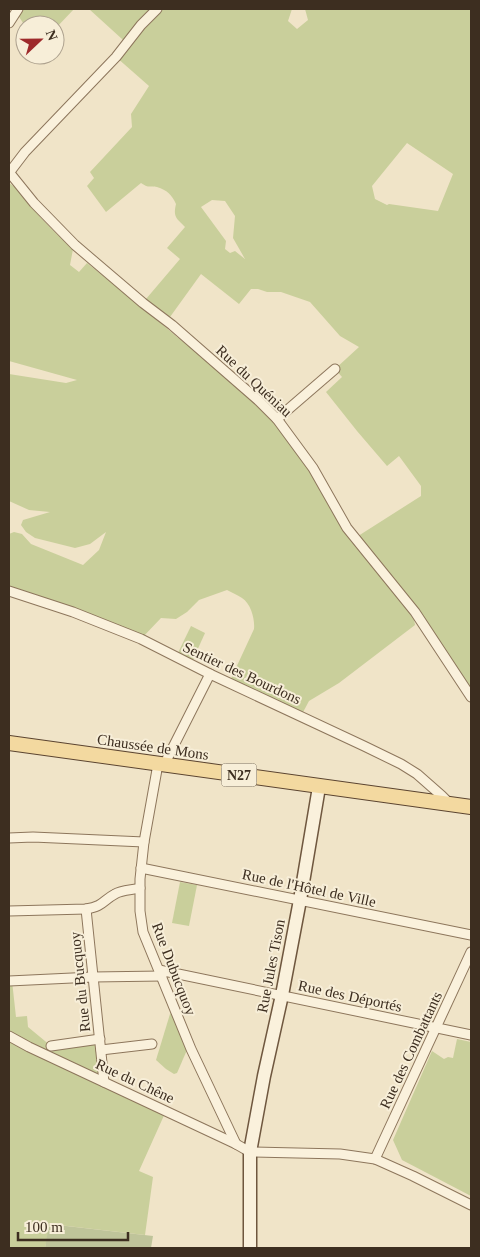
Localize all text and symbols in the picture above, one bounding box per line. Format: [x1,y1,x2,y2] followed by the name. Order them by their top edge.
[15,15,65,65] north arrow
[43,28,60,43] text: N
[213,342,295,420] street label: Rue du Quéniau
[180,639,304,707] street label: Sentier des Bourdons
[96,731,210,763] street label: Chaussée de Mons
[222,764,256,786] road number: N27
[241,866,378,910] street label: Rue de l'Hôtel de Ville
[254,917,288,1014] street label: Rue Jules Tison
[149,920,199,1018] street label: Rue Dubucquoy
[67,931,93,1033] street label: Rue du Bucquoy
[297,977,404,1015] street label: Rue des Déportés
[377,989,445,1111] street label: Rue des Combattants
[93,1056,177,1106] street label: Rue du Chêne
[18,1210,128,1242] scale bar
[25,1219,63,1235] text: 100 m

